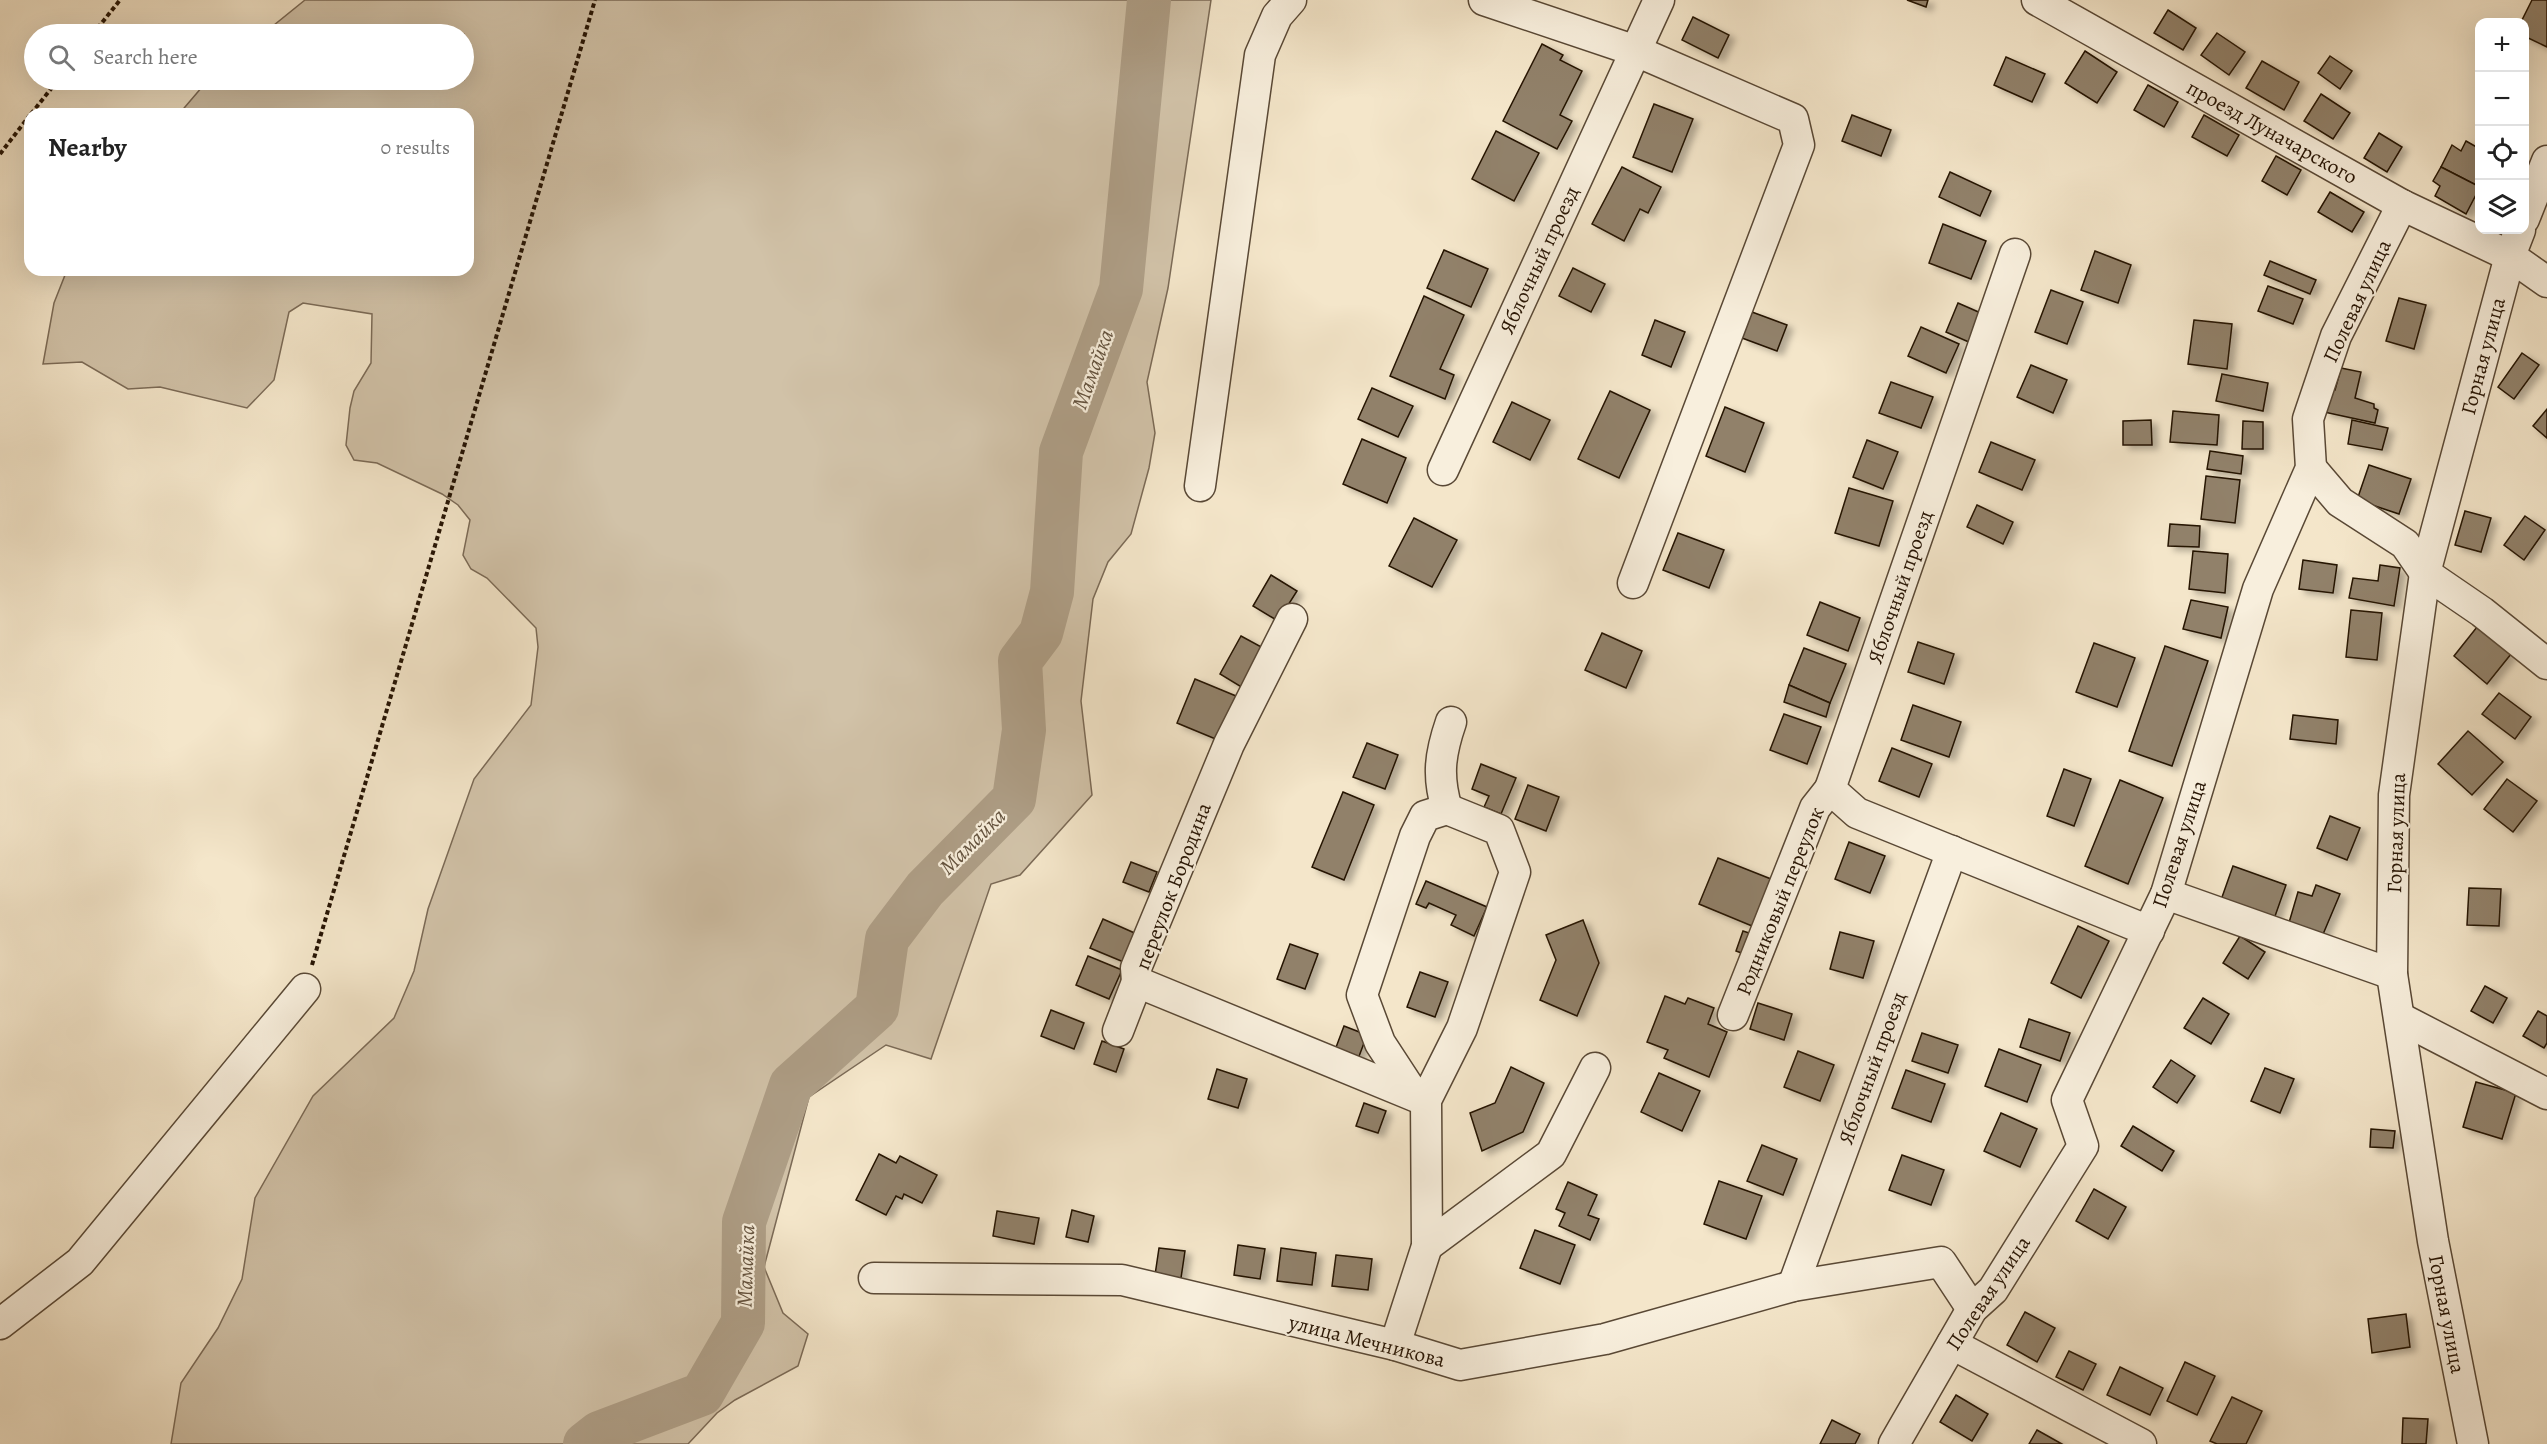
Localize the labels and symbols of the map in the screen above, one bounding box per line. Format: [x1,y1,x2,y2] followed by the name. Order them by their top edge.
[2181,73,2363,191] street label: проезд Луначарского
[1492,181,1586,339] street label: Яблочный проезд
[2316,235,2398,367] street label: Полевая улица
[2454,294,2512,418] street label: Горная улица
[1065,325,1121,413] water label: Мамайка
[1861,507,1939,667] street label: Яблочный проезд
[2380,772,2412,894] street label: Горная улица
[2145,776,2213,911] street label: Полевая улица
[1128,798,1218,974] street label: переулок Бородина
[933,802,1013,882] water label: Мамайка
[1729,802,1831,1000] street label: Родниковый переулок
[1831,988,1913,1148] street label: Яблочный проезд
[730,1224,762,1308] water label: Мамайка
[1939,1230,2037,1356] street label: Полевая улица
[2422,1252,2472,1376] street label: Горная улица
[1285,1308,1448,1374] street label: улица Мечникова

